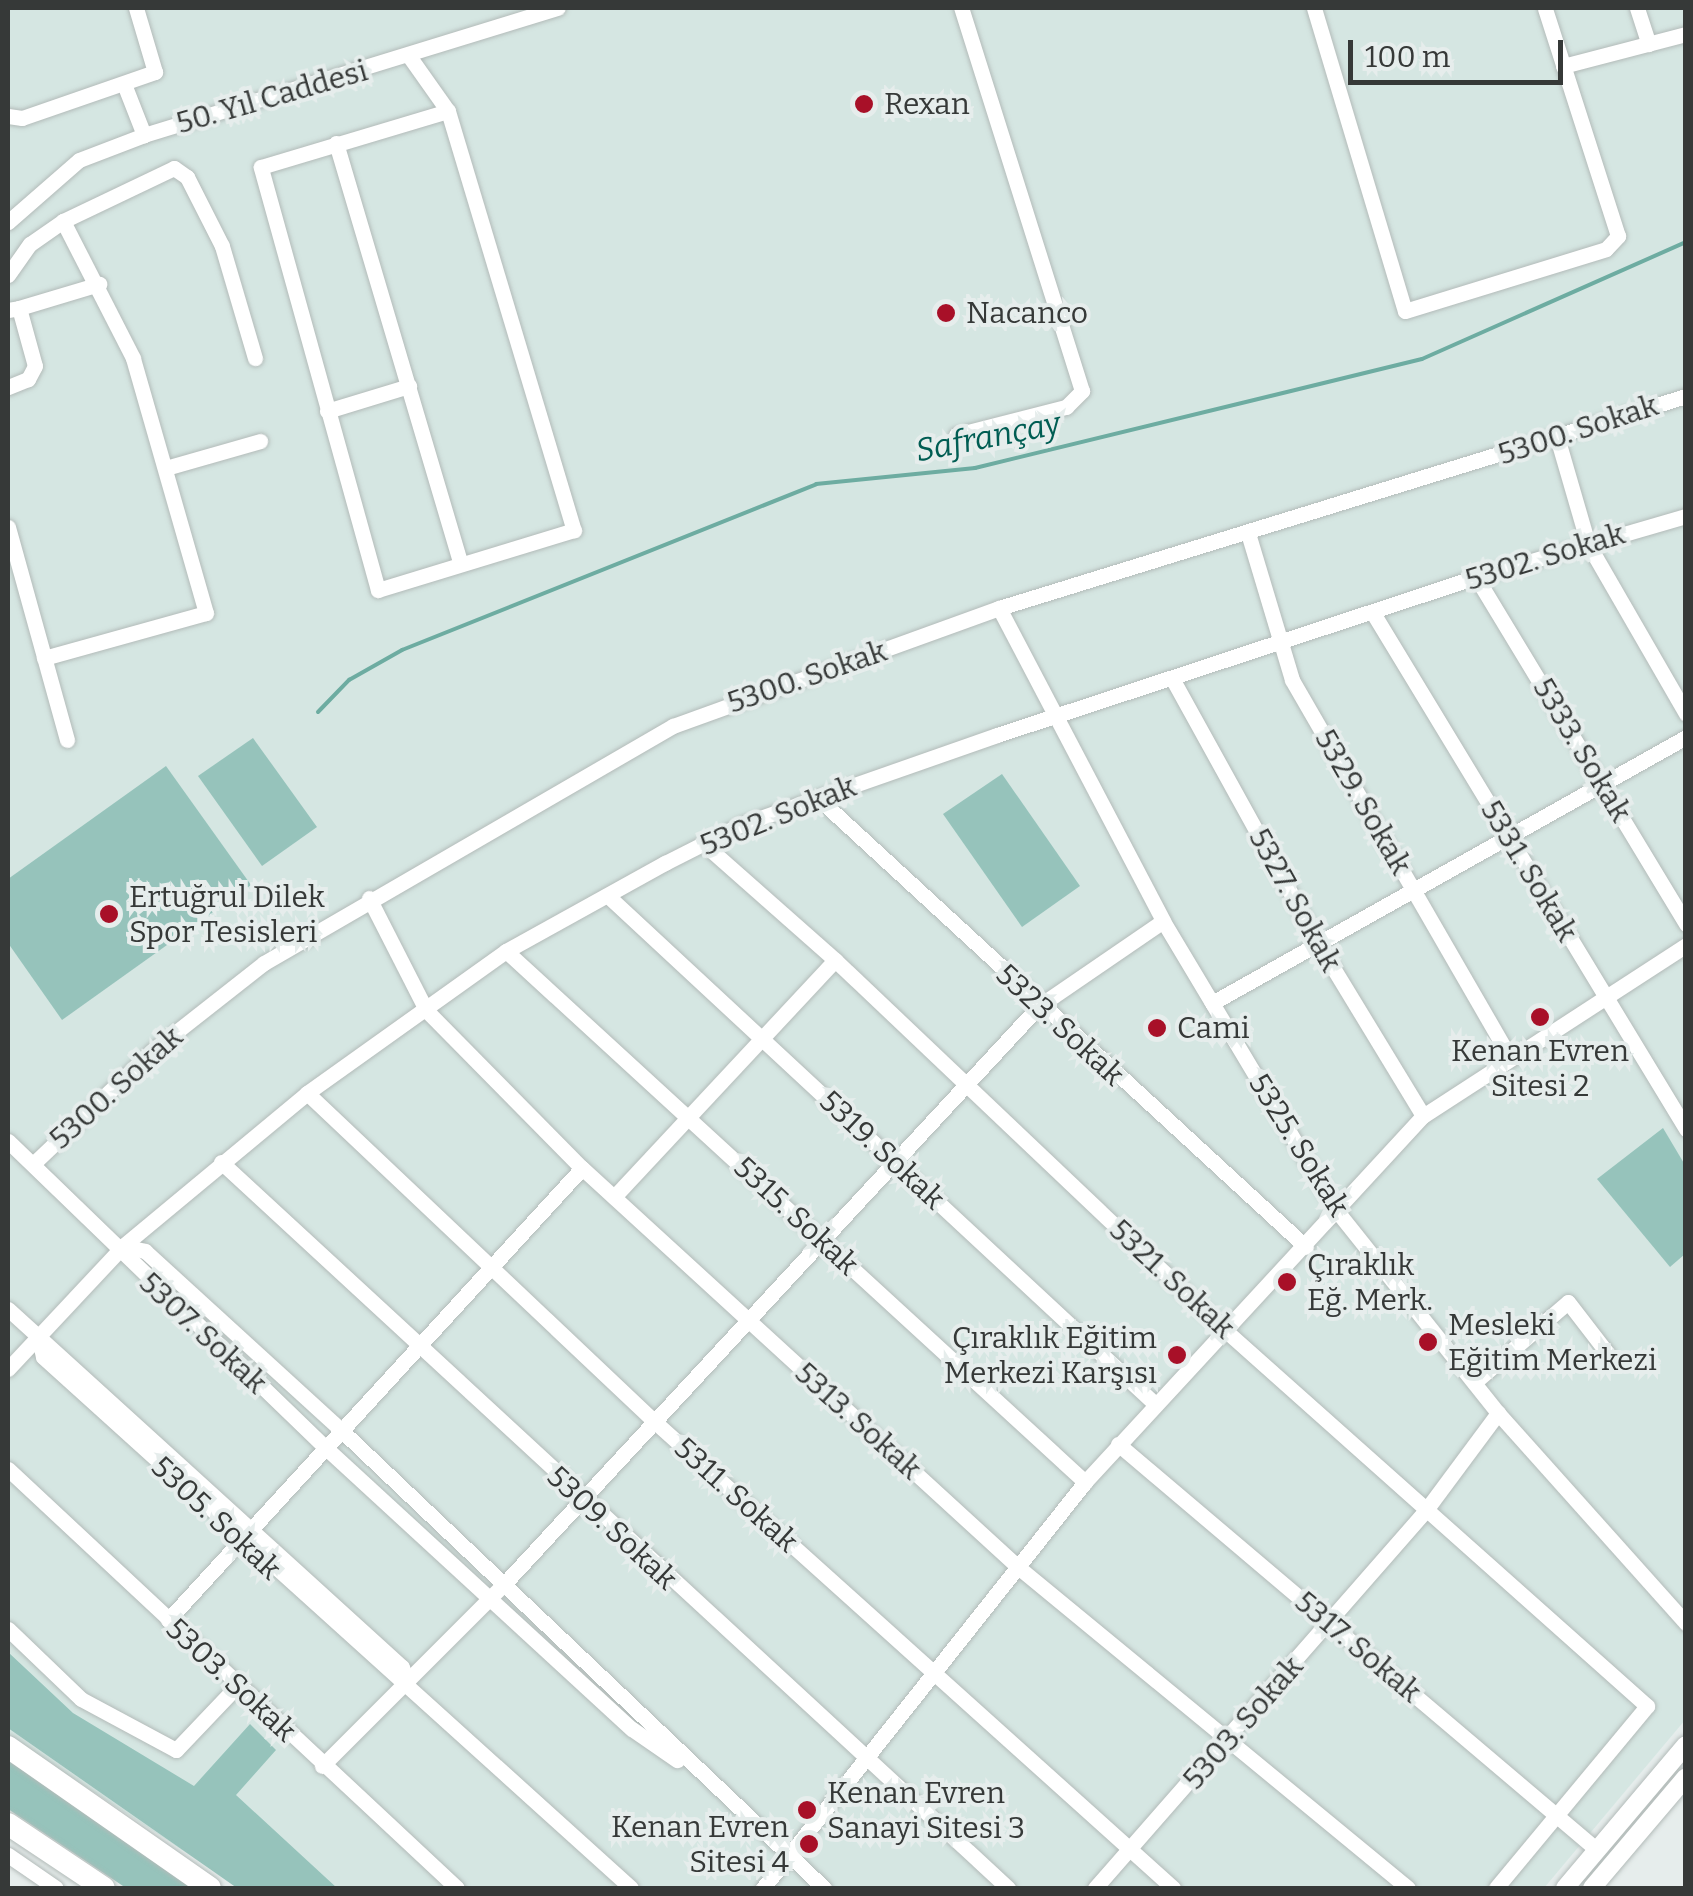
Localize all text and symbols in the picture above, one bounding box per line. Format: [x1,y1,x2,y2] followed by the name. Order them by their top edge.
[1353,20,1568,82] scale bar
[1365,39,1450,75] text: 100 m
[172,52,372,142] street label: 50. Yıl Caddesi
[884,86,970,122] place label: Rexan
[853,93,875,115] marker: Rexan
[966,295,1088,331] place label: Nacanco
[935,302,957,324] marker: Nacanco
[1494,387,1662,473] street label: 5300. Sokak
[912,404,1064,470] water label: Safrançay
[1461,516,1629,598] street label: 5302. Sokak
[723,633,891,721] street label: 5300. Sokak
[1525,672,1639,828] street label: 5333. Sokak
[1307,723,1419,881] street label: 5329. Sokak
[695,768,861,864] street label: 5302. Sokak
[1473,794,1585,948] street label: 5331. Sokak
[1241,822,1349,978] street label: 5327. Sokak
[129,879,325,950] place label: Ertuğrul Dilek Spor Tesisleri
[98,903,120,925] marker: Ertuğrul Dilek Spor Tesisleri
[989,957,1131,1093] street label: 5323. Sokak
[1529,1006,1551,1028] marker: Kenan Evren Sitesi 2
[1177,1010,1250,1046] place label: Cami
[1146,1017,1168,1039] marker: Cami
[42,1019,190,1157] street label: 5300. Sokak
[1451,1033,1629,1104] place label: Kenan Evren Sitesi 2
[1241,1067,1357,1223] street label: 5325. Sokak
[812,1083,952,1217] street label: 5319. Sokak
[726,1149,866,1283] street label: 5315. Sokak
[1102,1212,1242,1346] street label: 5321. Sokak
[1307,1247,1433,1318] place label: Çıraklık Eğ. Merk.
[132,1265,274,1401] street label: 5307. Sokak
[1276,1271,1298,1293] marker: Çıraklık Eğ. Merk.
[1448,1307,1657,1378] place label: Mesleki Eğitim Merkezi
[944,1320,1157,1390] place label: Çıraklık Eğitim Merkezi Karşısı
[1417,1331,1439,1353] marker: Mesleki Eğitim Merkezi
[1166,1344,1188,1366] marker: Çıraklık Eğitim Merkezi Karşısı
[788,1355,928,1487] street label: 5313. Sokak
[667,1430,805,1560] street label: 5311. Sokak
[144,1449,288,1587] street label: 5305. Sokak
[540,1459,684,1597] street label: 5309. Sokak
[1288,1584,1428,1710] street label: 5317. Sokak
[159,1611,303,1749] street label: 5303. Sokak
[1176,1649,1310,1797] street label: 5303. Sokak
[827,1775,1025,1846] place label: Kenan Evren Sanayi Sitesi 3
[796,1799,818,1821] marker: Kenan Evren Sanayi Sitesi 3
[611,1809,789,1880] place label: Kenan Evren Sitesi 4
[798,1833,820,1855] marker: Kenan Evren Sitesi 4

